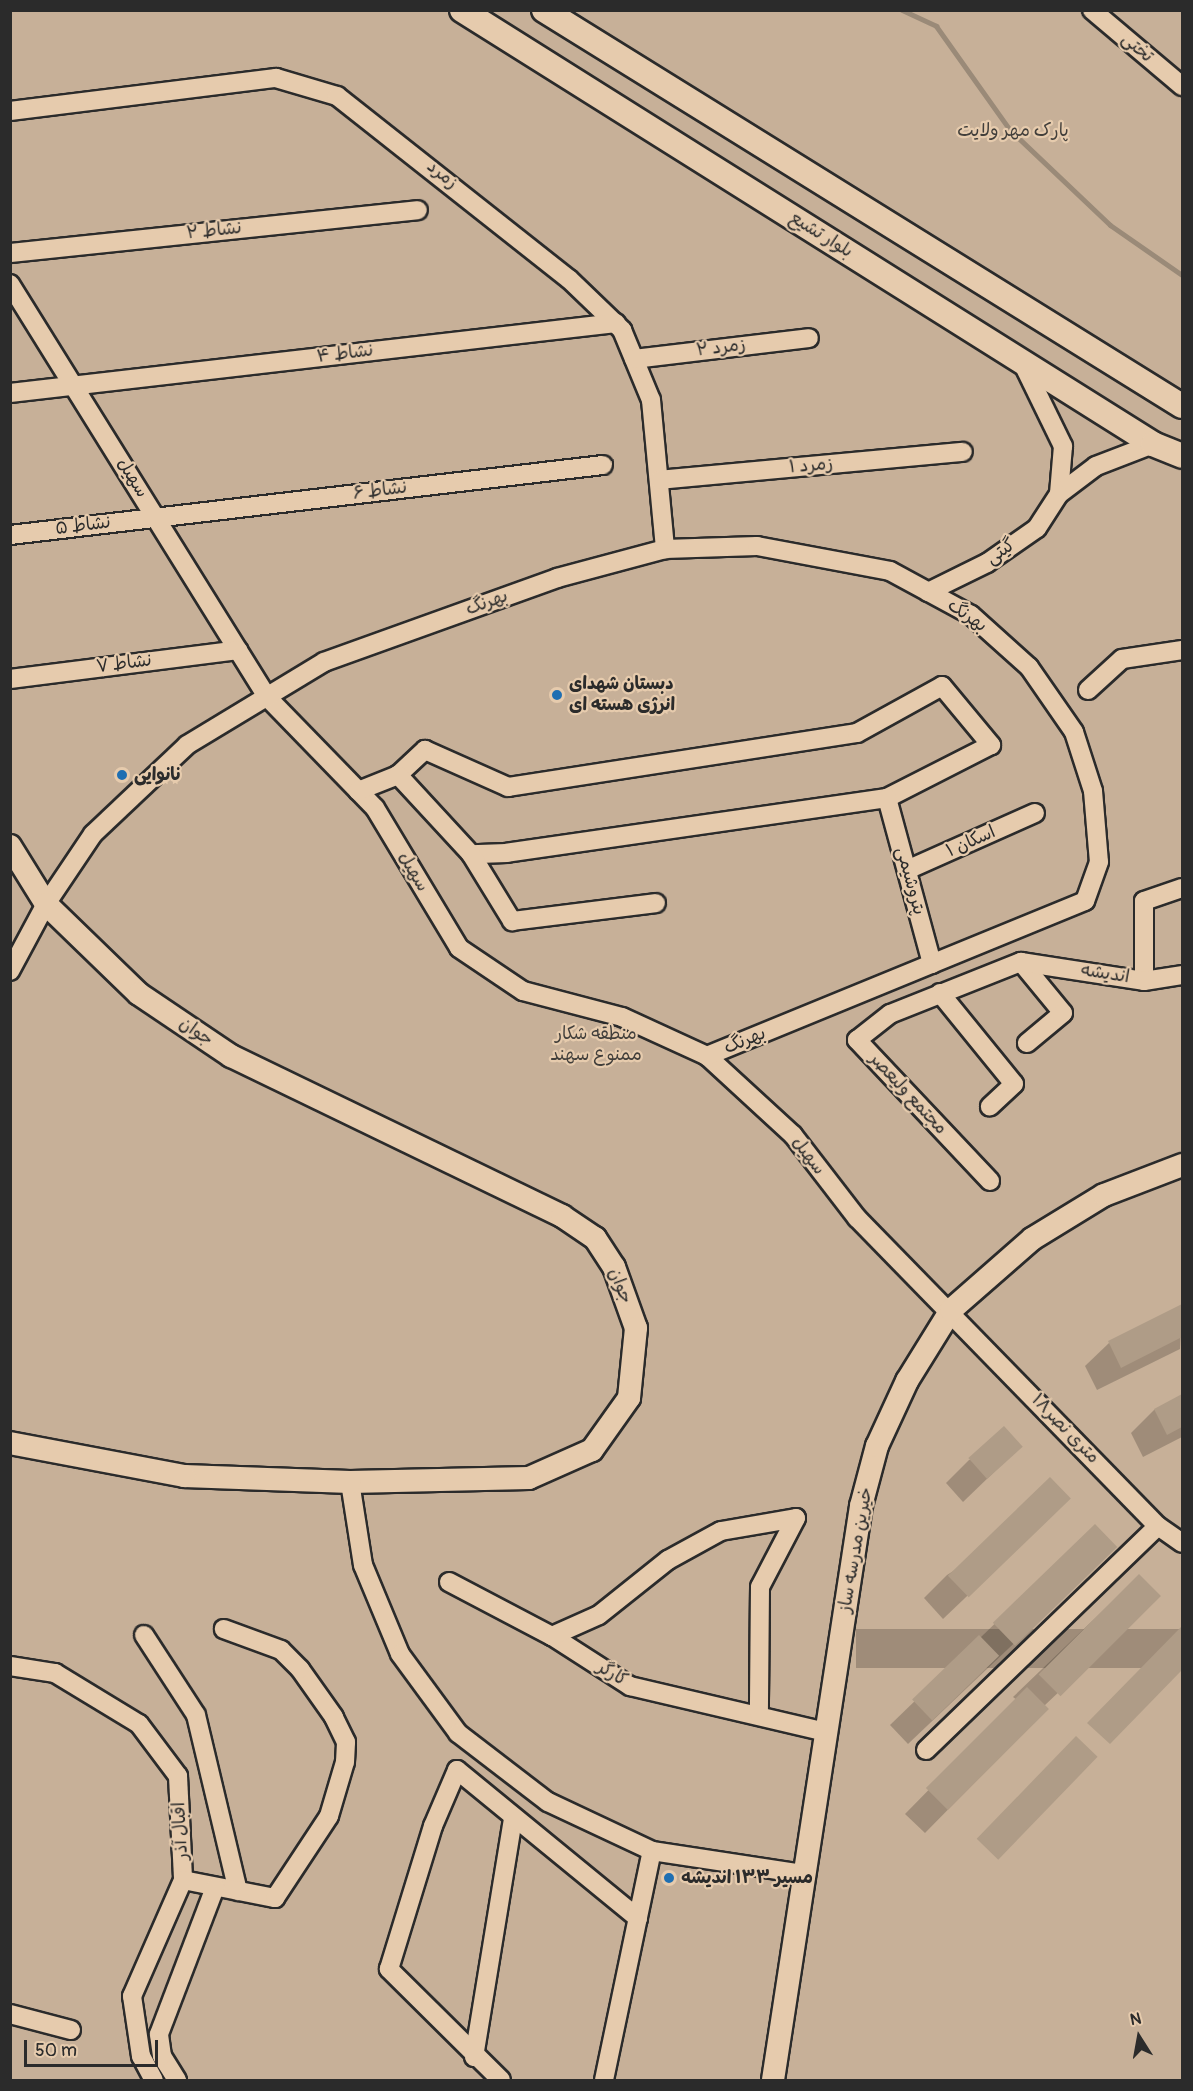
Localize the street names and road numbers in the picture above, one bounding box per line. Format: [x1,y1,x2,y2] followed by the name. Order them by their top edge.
[1117,28,1157,68] street label: تختی
[422,156,462,194] street label: زمرد
[785,207,857,263] street label: بلوار تشیع
[185,217,243,245] street label: نشاط ۲
[695,334,747,362] street label: زمرد ۲
[316,340,374,368] street label: نشاط ۴
[788,453,834,479] street label: زمرد ۱
[112,454,152,502] street label: سهیل
[352,477,408,505] street label: نشاط ۶
[54,512,112,540] street label: نشاط ۵
[982,534,1020,570] street label: گیتی
[463,585,511,621] street label: بهرنگ
[943,595,991,637] street label: بهرنگ
[95,650,153,678] street label: نشاط ۷
[943,822,999,862] street label: اسکان ۱
[891,845,929,917] street label: پتروشیمی
[393,848,433,896] street label: سهیل
[1079,959,1131,989] street label: اندیشه
[175,1013,217,1051] street label: جوان
[721,1023,769,1059] street label: بهرنگ
[865,1049,951,1139] street label: مجتمع ولیعصر
[786,1133,830,1179] street label: سهیل
[603,1265,637,1307] street label: جوان
[1026,1390,1104,1468] street label: ۱۸متری نصر
[834,1486,878,1614] street label: خیرین مدرسه ساز
[593,1656,631,1692] street label: کارگر
[169,1801,193,1861] street label: اقبال آذر

